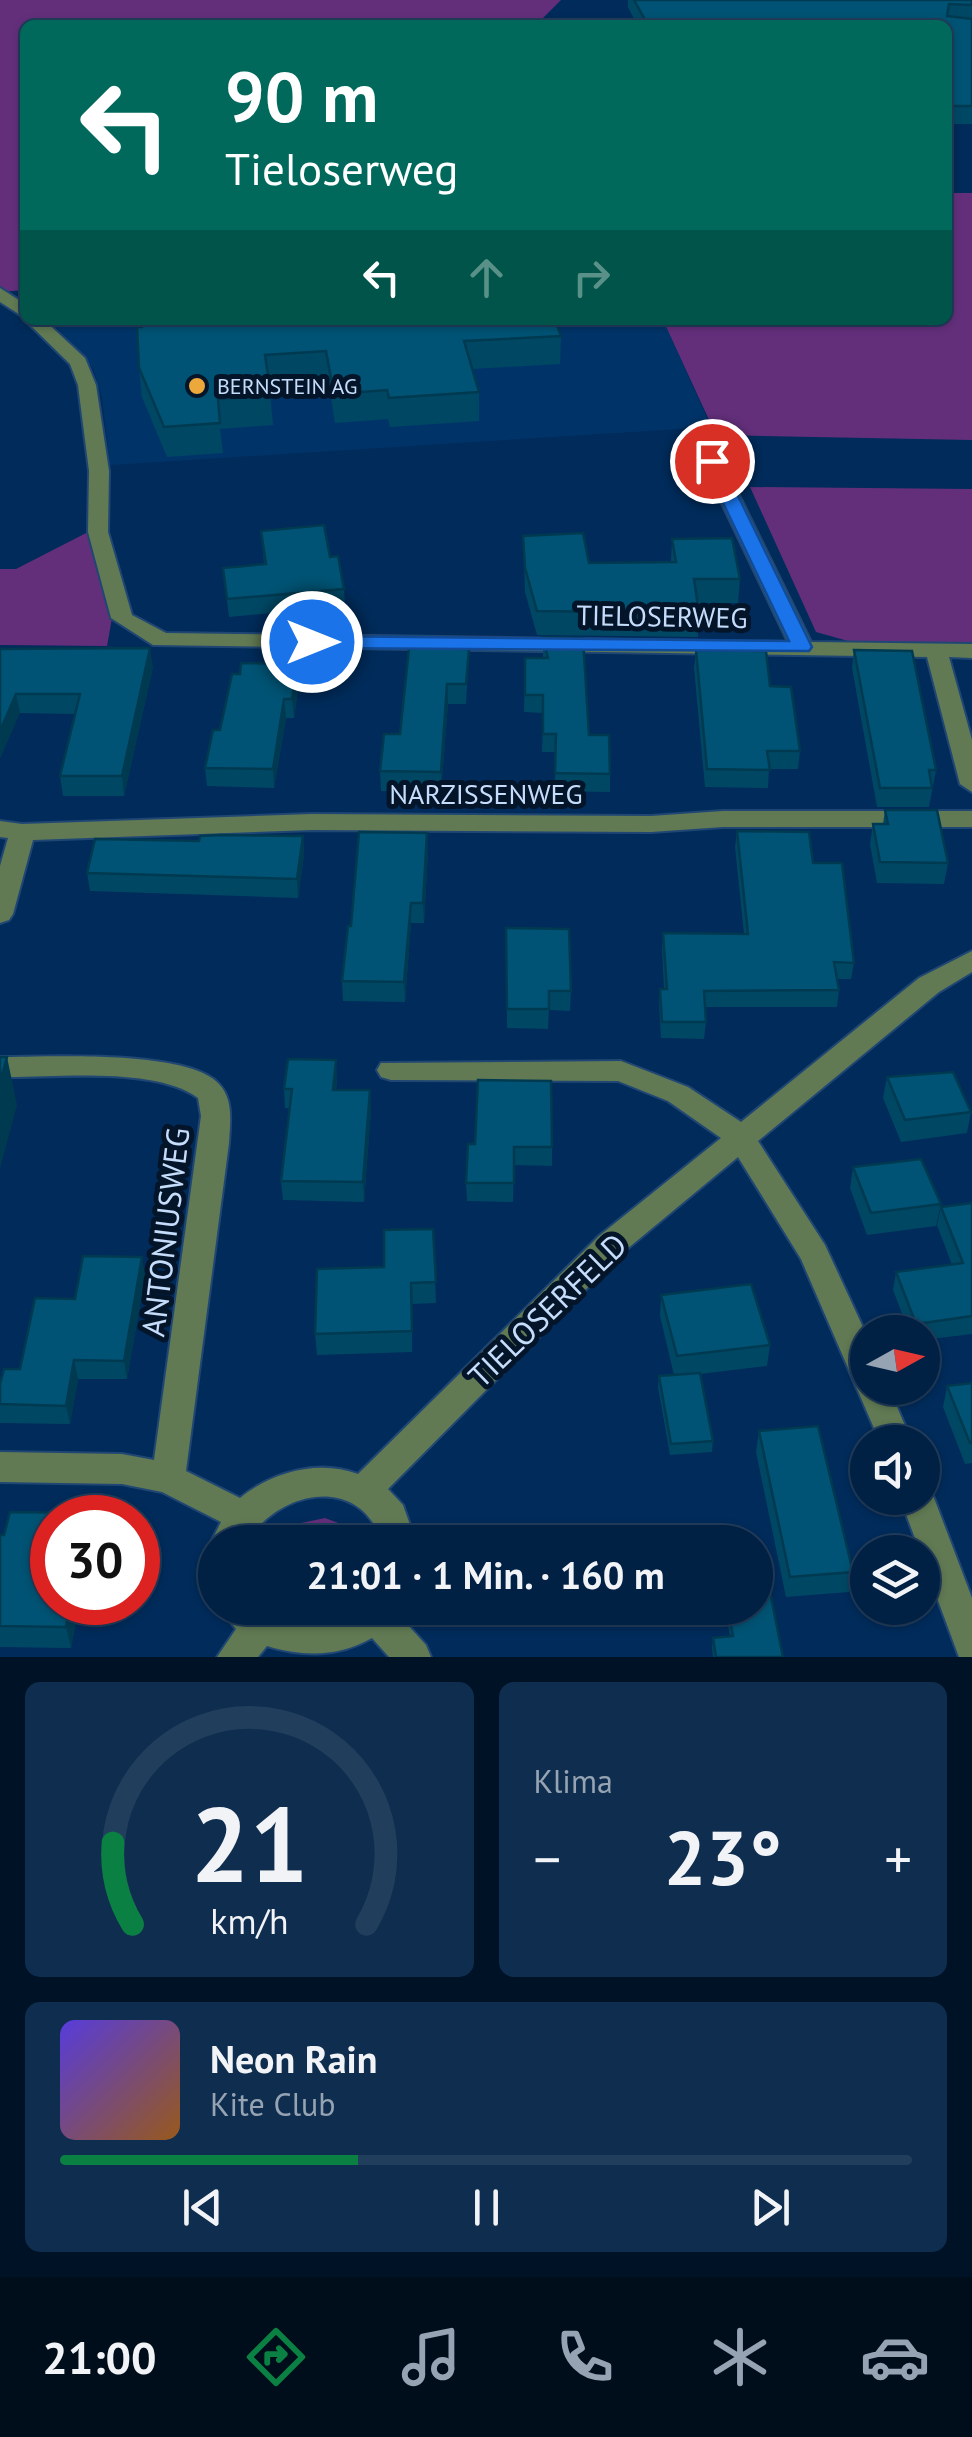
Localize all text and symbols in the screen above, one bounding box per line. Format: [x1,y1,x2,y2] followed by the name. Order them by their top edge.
[225,51,378,141] text: 90 m
[60,60,190,190] icon: left
[225,139,458,197] text: Tieloserweg
[354,250,409,305] icon: left
[459,250,514,305] icon: ahead
[564,250,619,305] icon: right
[217,372,357,400] place label: BERNSTEIN AG
[186,375,208,397] marker: BERNSTEIN AG
[670,419,755,504] pin
[685,434,740,489] icon: arrive
[260,590,364,694] position arrow
[576,596,748,636] street label: TIELOSERWEG
[389,775,583,812] street label: NARZISSENWEG
[131,1125,199,1339] street label: ANTONIUSWEG
[459,1224,635,1396] street label: TIELOSERFELD
[850,1315,940,1405] north arrow
[850,1315,940,1625] map controls
[850,1425,940,1515] button: sound
[30,1495,160,1625] speed limit sign: 30
[850,1535,940,1625] button: layers
[306,1550,665,1599] text: 21:01 · 1 Min. · 160 m
[534,1760,613,1802] text: Klima
[190,1776,308,1911] text: 21
[664,1809,782,1906] text: 23°
[534,1823,561,1894] text: −
[884,1823,912,1894] text: +
[210,1898,288,1944] text: km/h
[210,2034,377,2083] text: Neon Rain
[210,2083,336,2125] text: Kite Club
[175,2180,230,2235] icon: previous
[459,2180,514,2235] icon: pause
[743,2180,798,2235] icon: next
[241,2322,311,2392] icon: directions
[396,2322,466,2392] icon: music
[550,2322,620,2392] icon: phone
[705,2322,775,2392] icon: climate
[860,2322,930,2392] icon: car
[42,2328,156,2386] text: 21:00

